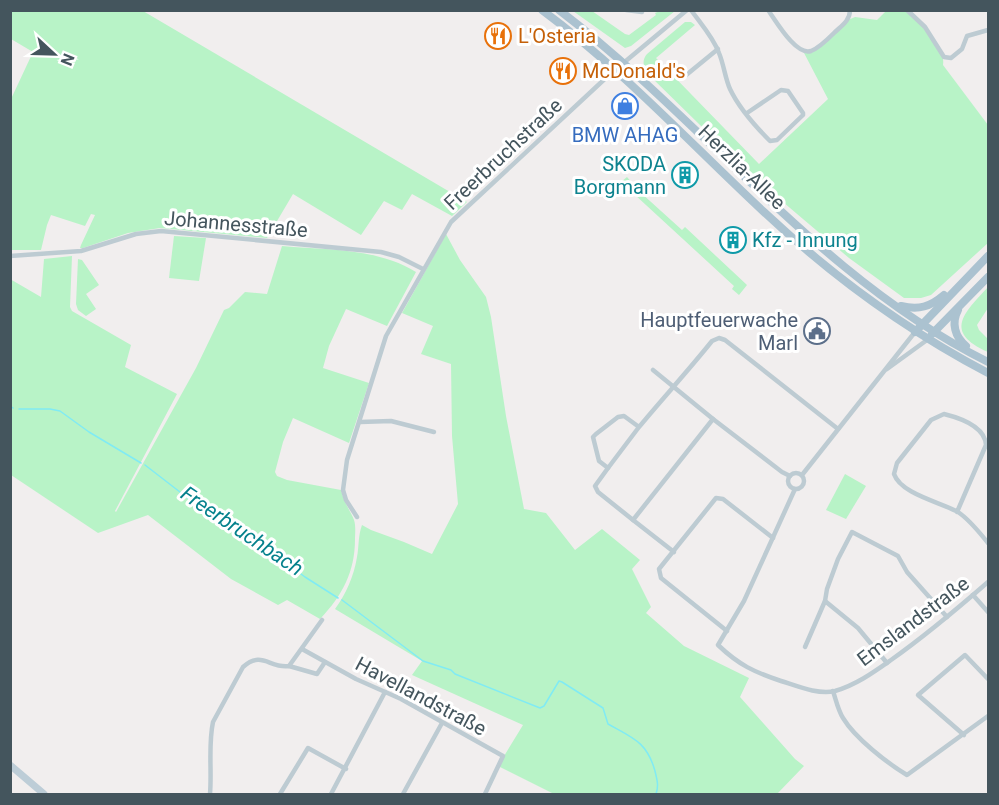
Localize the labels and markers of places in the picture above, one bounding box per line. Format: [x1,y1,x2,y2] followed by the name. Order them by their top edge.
[483,21,513,51] restaurant icon: L'Osteria
[518,24,596,48] place label: L'Osteria
[548,56,578,86] restaurant icon: McDonald's
[582,59,686,83] place label: McDonald's
[610,91,640,121] shop icon: BMW AHAG
[572,123,678,147] place label: BMW AHAG
[574,152,666,199] place label: SKODA Borgmann
[670,160,700,190] building icon: SKODA Borgmann
[718,225,748,255] building icon: Kfz - Innung
[752,228,858,252] place label: Kfz - Innung
[640,308,798,355] place label: Hauptfeuerwache Marl
[802,316,832,346] public building icon: Hauptfeuerwache Marl

